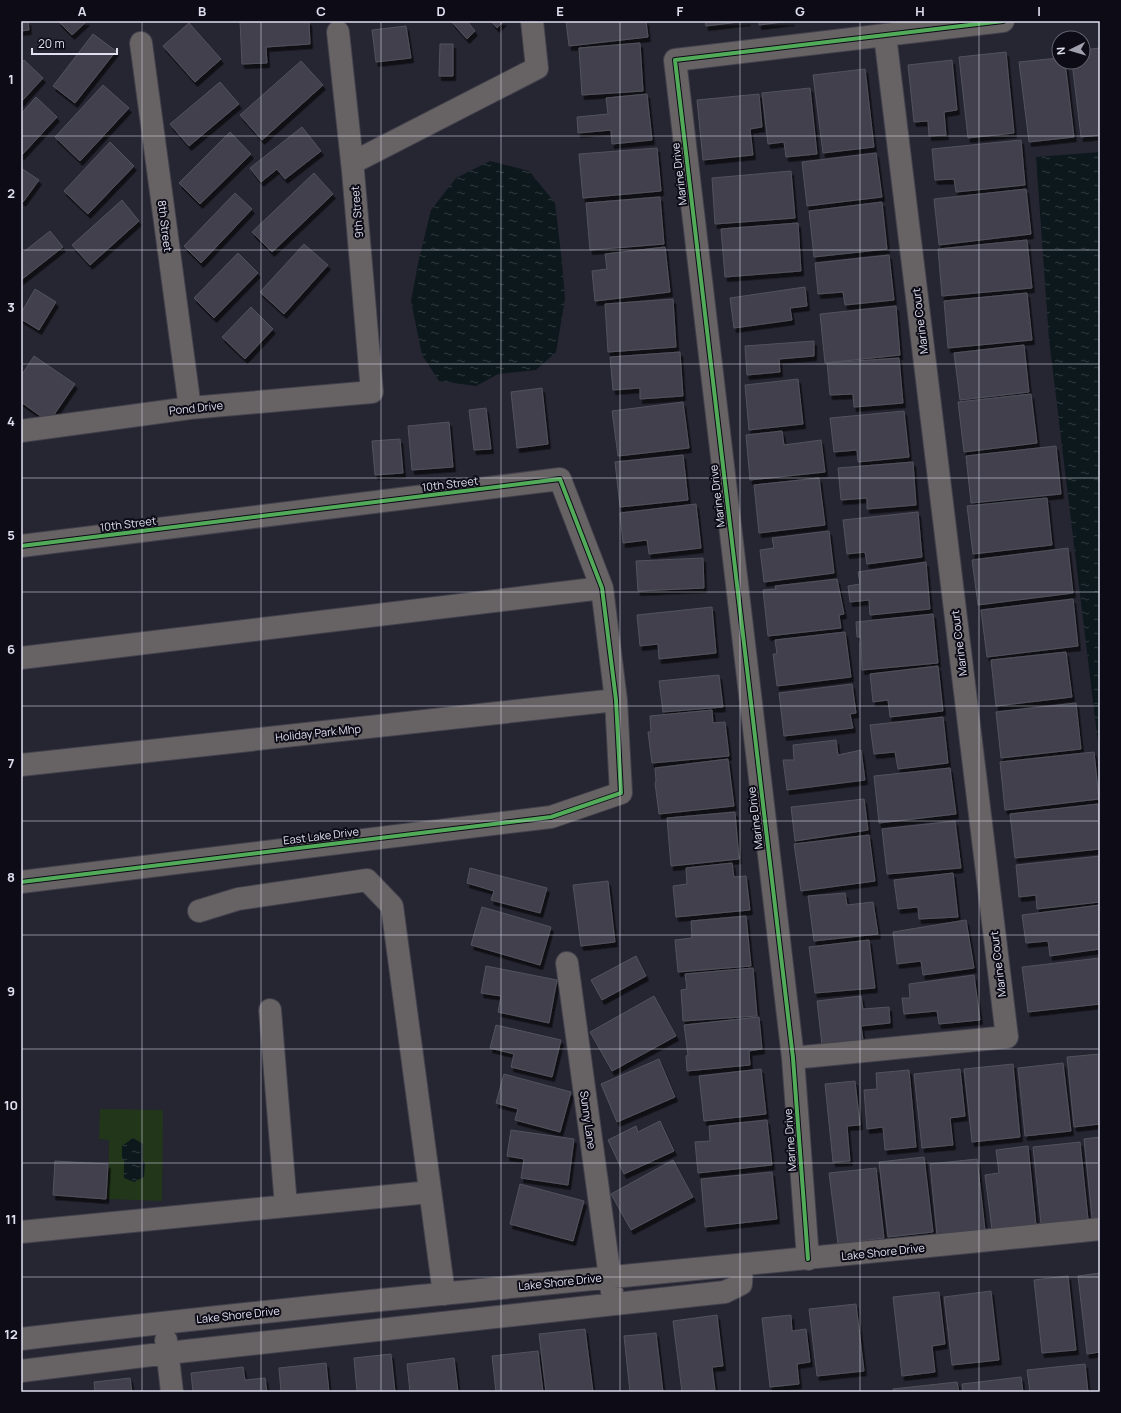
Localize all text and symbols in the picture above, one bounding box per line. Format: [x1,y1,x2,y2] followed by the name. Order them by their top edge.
[78,2,87,20] text: A
[198,2,206,20] text: B
[316,2,326,20] text: C
[436,2,446,20] text: D
[556,2,564,20] text: E
[677,2,684,20] text: F
[795,2,805,20] text: G
[915,2,925,20] text: H
[1037,2,1041,20] text: I
[32,30,117,56] scale bar
[1051,30,1091,70] north arrow
[38,35,65,52] text: 20 m
[1053,46,1068,56] text: N
[8,70,14,88] text: 1
[667,141,690,206] street label: Marine Drive
[7,184,15,202] text: 2
[347,185,366,239] street label: 9th Street
[155,199,176,253] street label: 8th Street
[908,287,931,355] street label: Marine Court
[7,298,15,316] text: 3
[168,397,224,418] street label: Pond Drive
[7,412,15,430] text: 4
[705,463,728,528] street label: Marine Drive
[421,473,479,494] street label: 10th Street
[99,513,157,534] street label: 10th Street
[7,526,15,544] text: 5
[947,609,970,677] street label: Marine Court
[7,640,15,658] text: 6
[274,721,362,744] street label: Holiday Park Mhp
[8,754,15,772] text: 7
[743,785,766,850] street label: Marine Drive
[282,823,360,848] street label: East Lake Drive
[7,868,15,886] text: 8
[986,930,1009,998] street label: Marine Court
[7,982,15,1000] text: 9
[577,1090,600,1151] street label: Sunny Lane
[4,1096,18,1114] text: 10
[780,1108,799,1172] street label: Marine Drive
[5,1210,17,1228] text: 11
[841,1240,926,1263] street label: Lake Shore Drive
[518,1270,603,1293] street label: Lake Shore Drive
[196,1303,281,1326] street label: Lake Shore Drive
[4,1325,18,1343] text: 12

